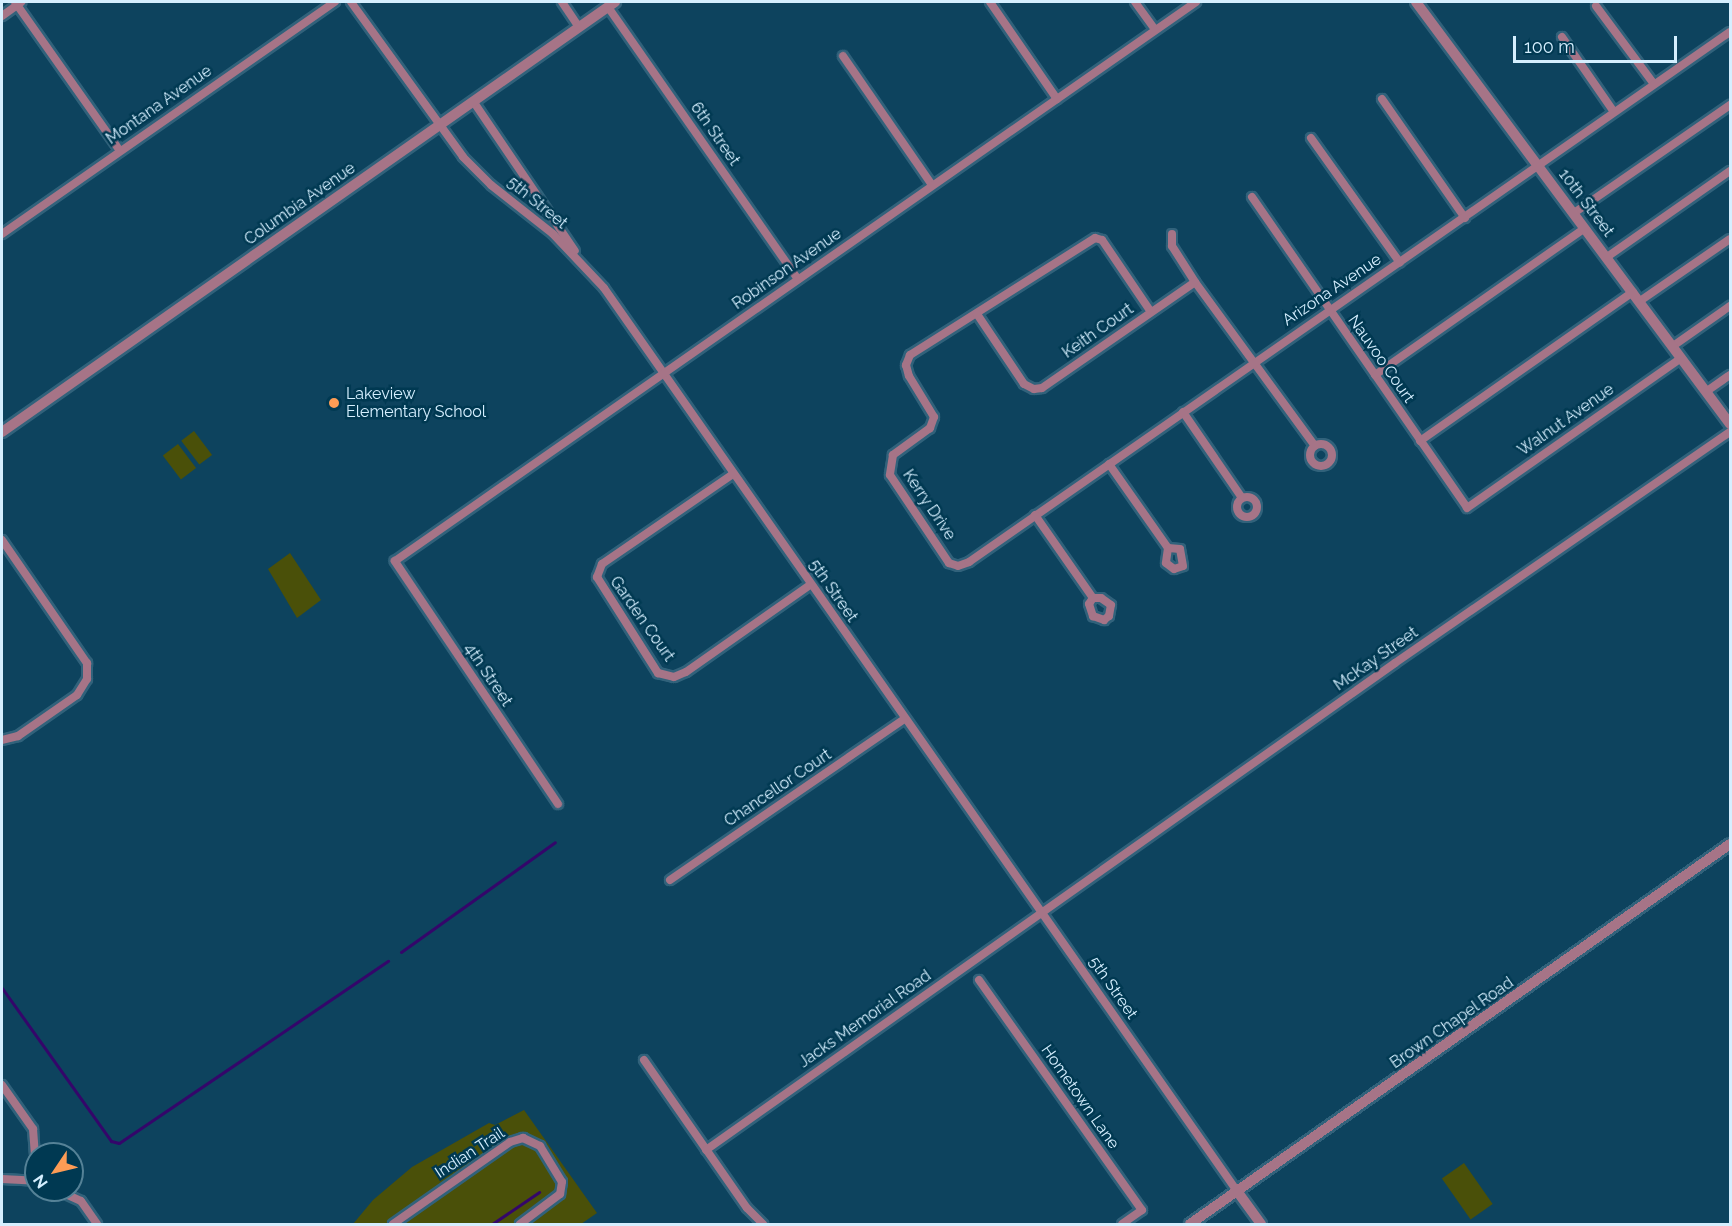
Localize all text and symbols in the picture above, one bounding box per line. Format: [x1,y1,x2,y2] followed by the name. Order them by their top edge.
[1516,24,1680,62] scale bar
[1524,36,1575,57] text: 100 m
[102,61,216,149] street label: Montana Avenue
[686,99,744,169] street label: 6th Street
[241,158,359,250] street label: Columbia Avenue
[1554,165,1618,241] street label: 10th Street
[503,173,571,233] street label: 5th Street
[729,224,845,314] street label: Robinson Avenue
[1279,250,1385,330] street label: Arizona Avenue
[1059,299,1137,363] street label: Keith Court
[1344,311,1418,407] street label: Nauvoo Court
[1514,380,1618,460] street label: Walnut Avenue
[346,384,486,422] place label: Lakeview Elementary School
[327,396,341,410] marker: Lakeview Elementary School
[898,466,960,544] street label: Kerry Drive
[805,556,861,626] street label: 5th Street
[606,573,678,665] street label: Garden Court
[1330,623,1422,695] street label: McKay Street
[460,640,516,710] street label: 4th Street
[721,745,835,831] street label: Chancellor Court
[1085,953,1141,1023] street label: 5th Street
[795,966,935,1072] street label: Jacks Memorial Road
[1386,973,1518,1073] street label: Brown Chapel Road
[1037,1041,1123,1153] street label: Hometown Lane
[432,1123,508,1183] street label: Indian Trail
[24,1142,84,1202] north arrow
[29,1171,52,1192] text: N

